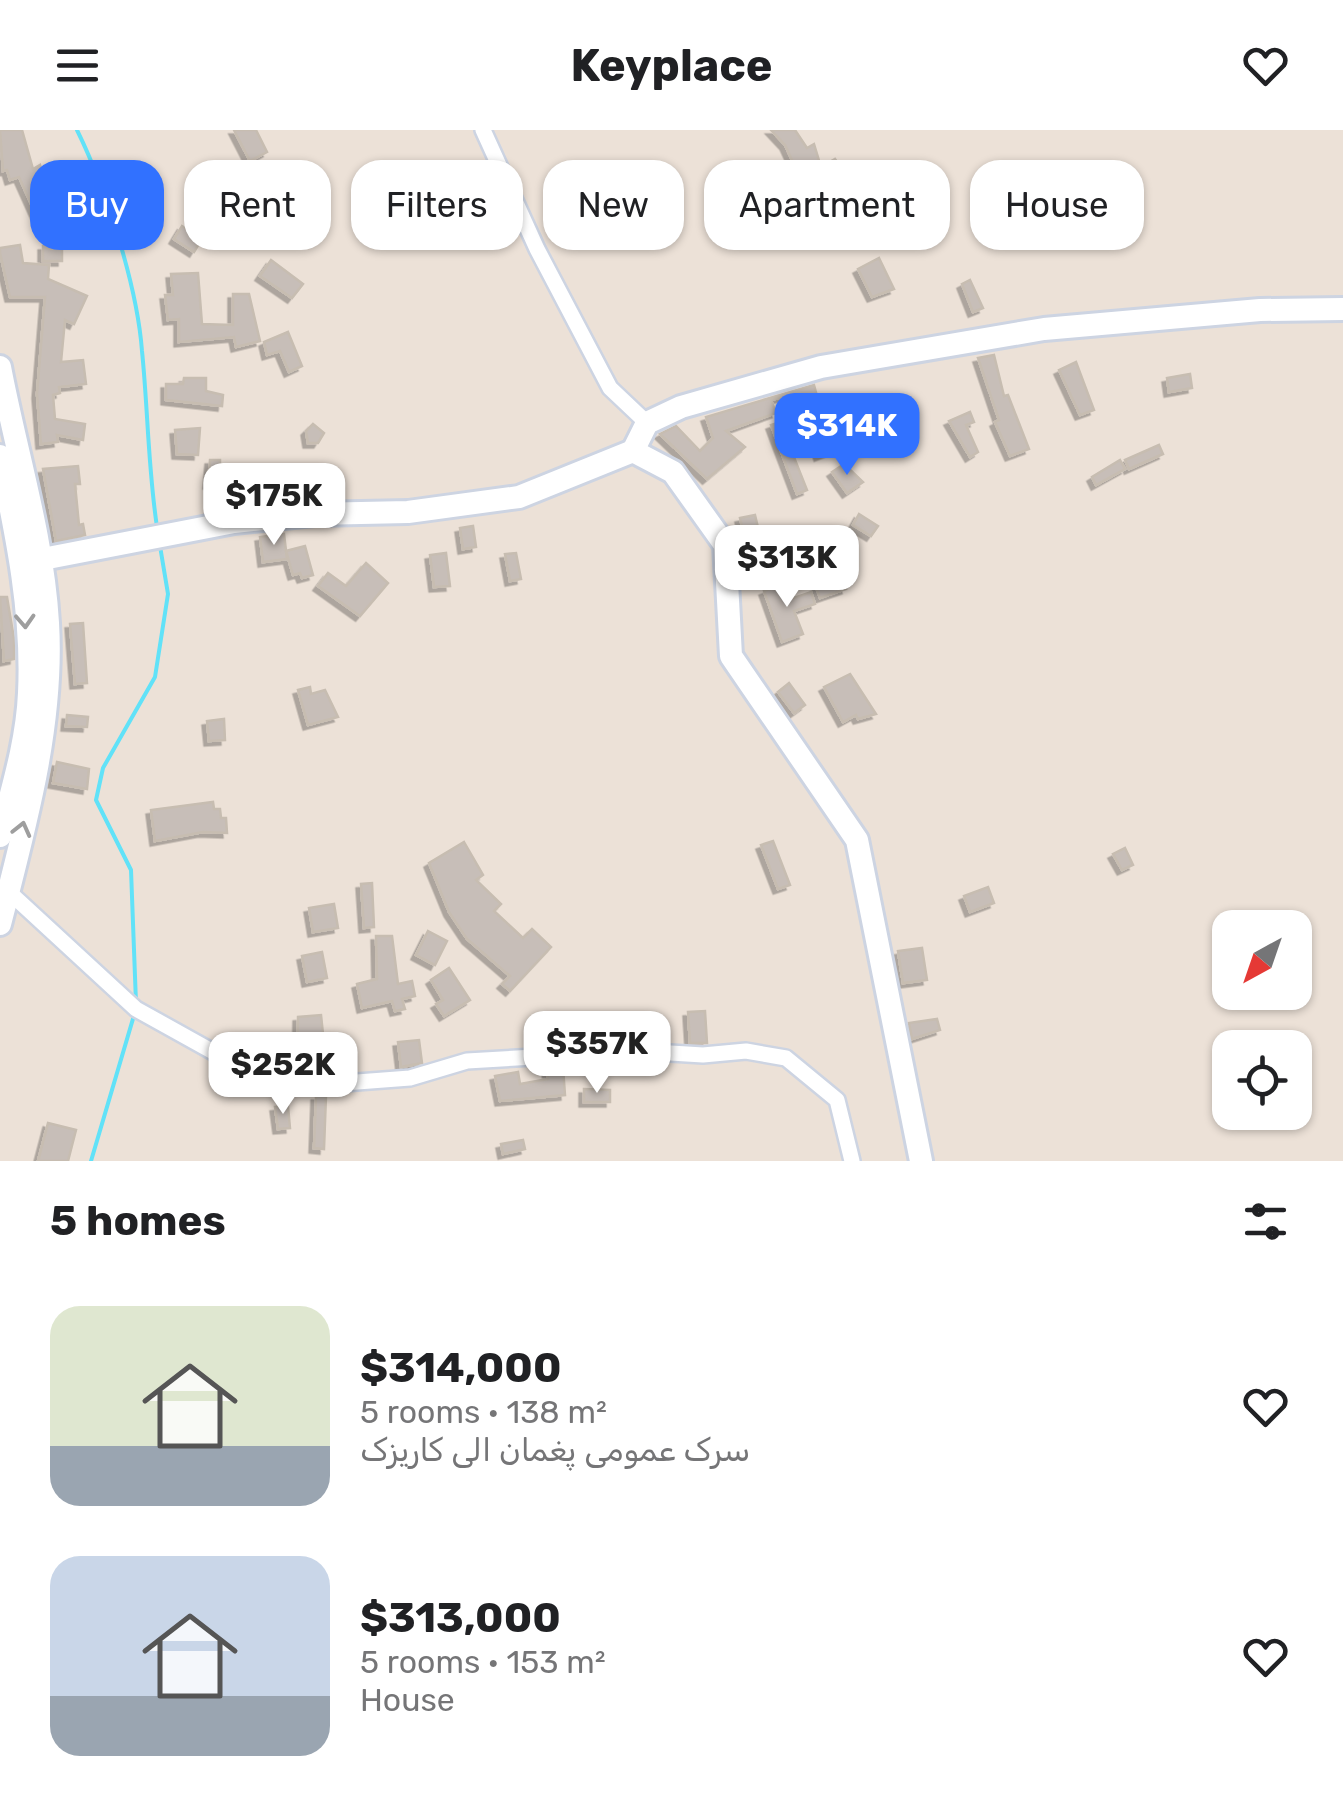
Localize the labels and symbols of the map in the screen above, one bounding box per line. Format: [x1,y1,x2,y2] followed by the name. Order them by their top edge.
[777,393,917,478] pin: $314K
[204,463,344,548] pin: $175K
[717,525,857,610] pin: $313K
[14,614,35,630] one-way arrow
[10,821,31,838] one-way arrow
[1212,910,1312,1010] north arrow
[527,1011,667,1096] pin: $357K
[213,1032,353,1117] pin: $252K

